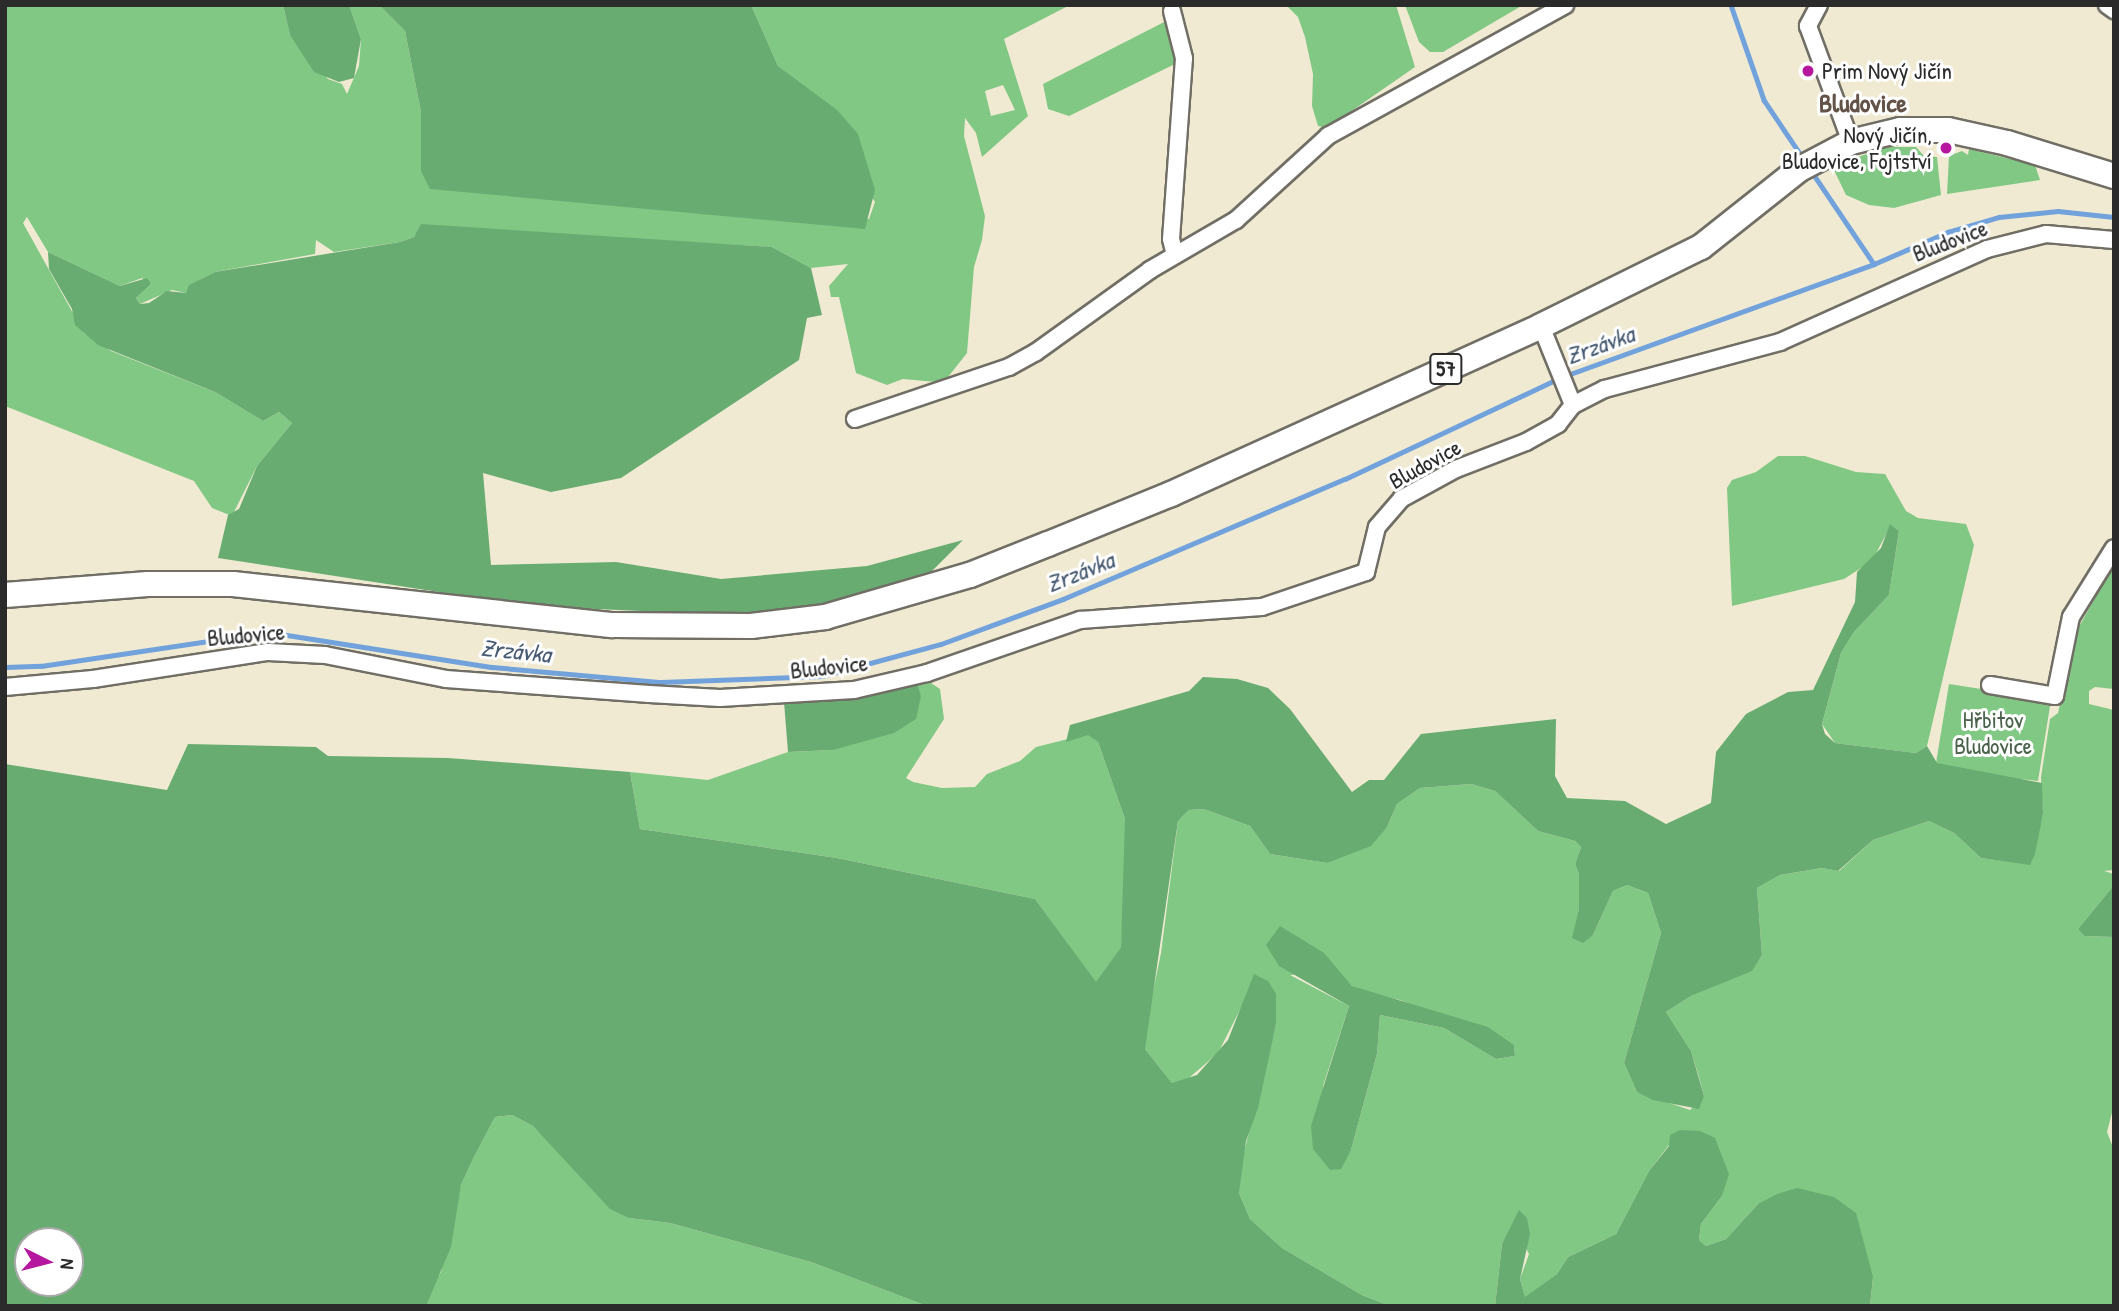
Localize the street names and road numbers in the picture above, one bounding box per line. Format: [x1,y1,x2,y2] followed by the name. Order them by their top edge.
[1909,214,1991,268] street label: Bludovice
[1428,352,1464,386] road number: 57
[1384,433,1466,495] street label: Bludovice
[206,618,286,652] street label: Bludovice
[789,649,869,685] street label: Bludovice

